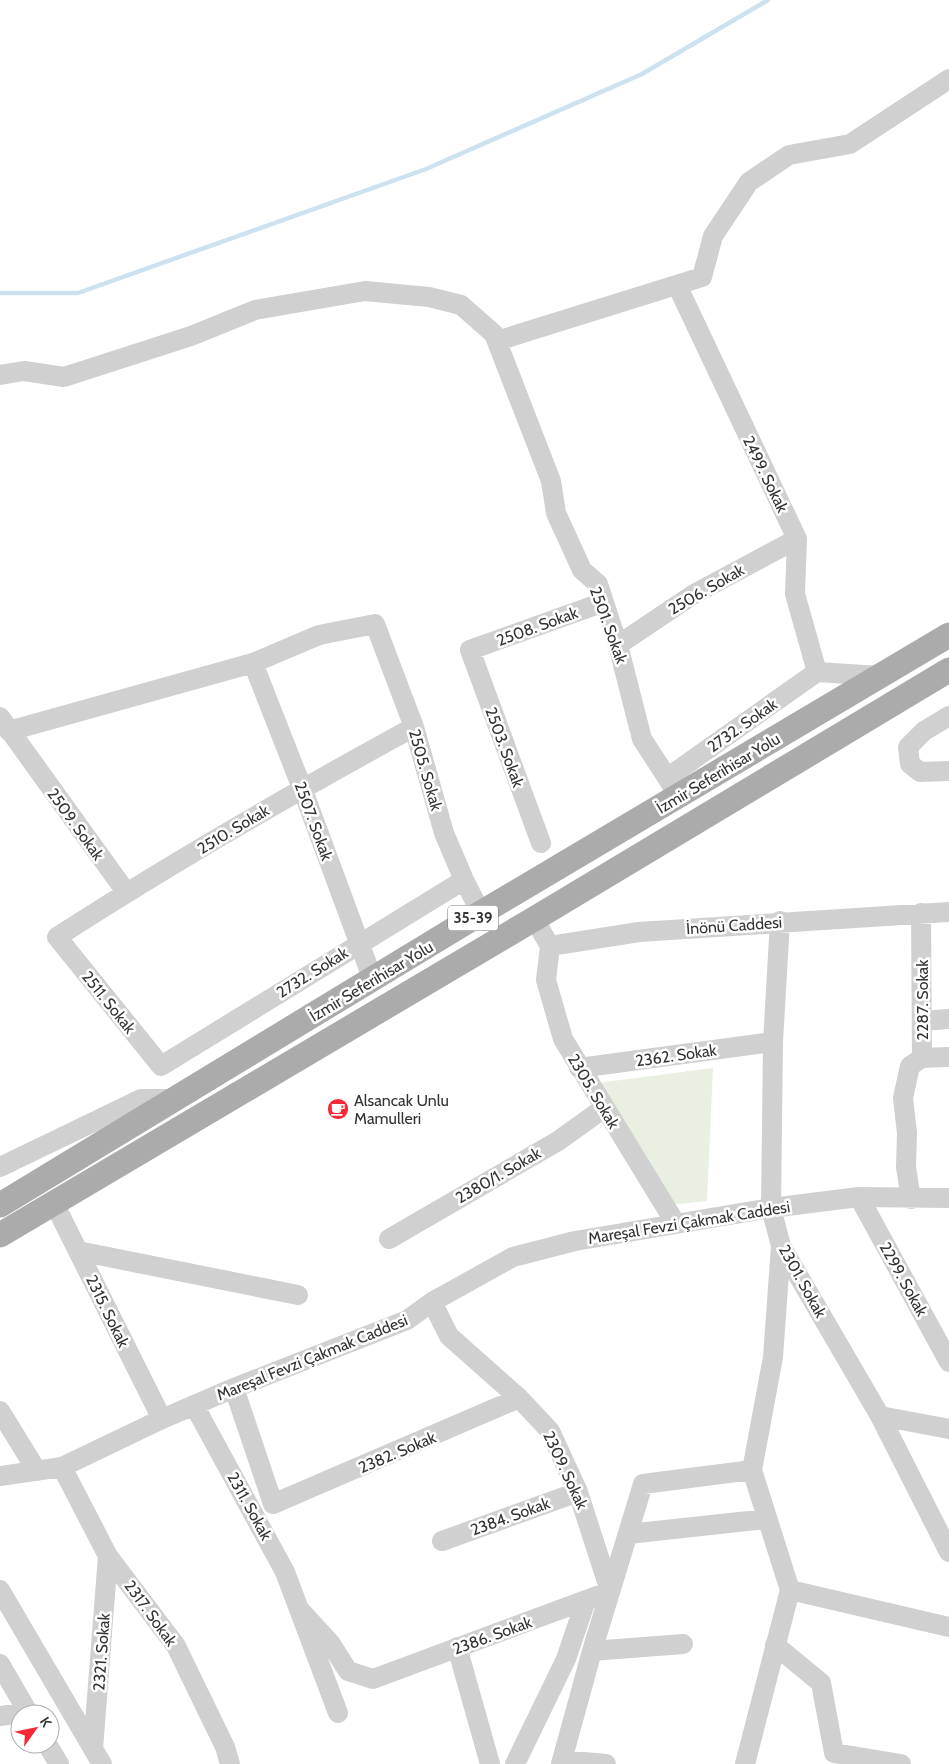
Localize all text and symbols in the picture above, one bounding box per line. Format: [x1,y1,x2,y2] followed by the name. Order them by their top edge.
[739,433,793,516] street label: 2499. Sokak
[665,560,748,619] street label: 2506. Sokak
[586,584,631,667] street label: 2501. Sokak
[494,603,581,650] street label: 2508. Sokak
[704,694,781,756] street label: 2732. Sokak
[481,705,528,791] street label: 2503. Sokak
[405,727,446,814] street label: 2505. Sokak
[653,729,783,818] street label: İzmir Seferihisar Yolu
[291,779,337,864] street label: 2507. Sokak
[43,785,108,865] street label: 2509. Sokak
[194,800,273,858] street label: 2510. Sokak
[448,906,498,930] road number: 35-39
[685,913,783,938] street label: İnönü Caddesi
[306,937,436,1026] street label: İzmir Seferihisar Yolu
[273,943,352,1002] street label: 2732. Sokak
[913,959,932,1040] street label: 2287. Sokak
[78,967,140,1038] street label: 2511. Sokak
[634,1040,719,1071] street label: 2362. Sokak
[564,1050,624,1133] street label: 2305. Sokak
[354,1091,449,1128] place label: Alsancak Unlu Mamulleri
[326,1097,350,1121] cafe icon: Alsancak Unlu Mamulleri
[452,1143,545,1207] street label: 2380/1. Sokak
[587,1197,791,1248] street label: Mareşal Fevzi Çakmak Caddesi
[875,1239,932,1320] street label: 2299. Sokak
[775,1241,831,1322] street label: 2301. Sokak
[82,1272,134,1351] street label: 2315. Sokak
[214,1310,410,1405] street label: Mareşal Fevzi Çakmak Caddesi
[356,1427,439,1477] street label: 2382. Sokak
[539,1428,592,1513] street label: 2309. Sokak
[223,1469,276,1544] street label: 2311. Sokak
[468,1493,553,1540] street label: 2384. Sokak
[120,1577,181,1651] street label: 2317. Sokak
[89,1612,114,1691] street label: 2321. Sokak
[450,1612,535,1659] street label: 2386. Sokak
[10,1704,60,1754] north arrow
[36,1713,56,1731] text: K

